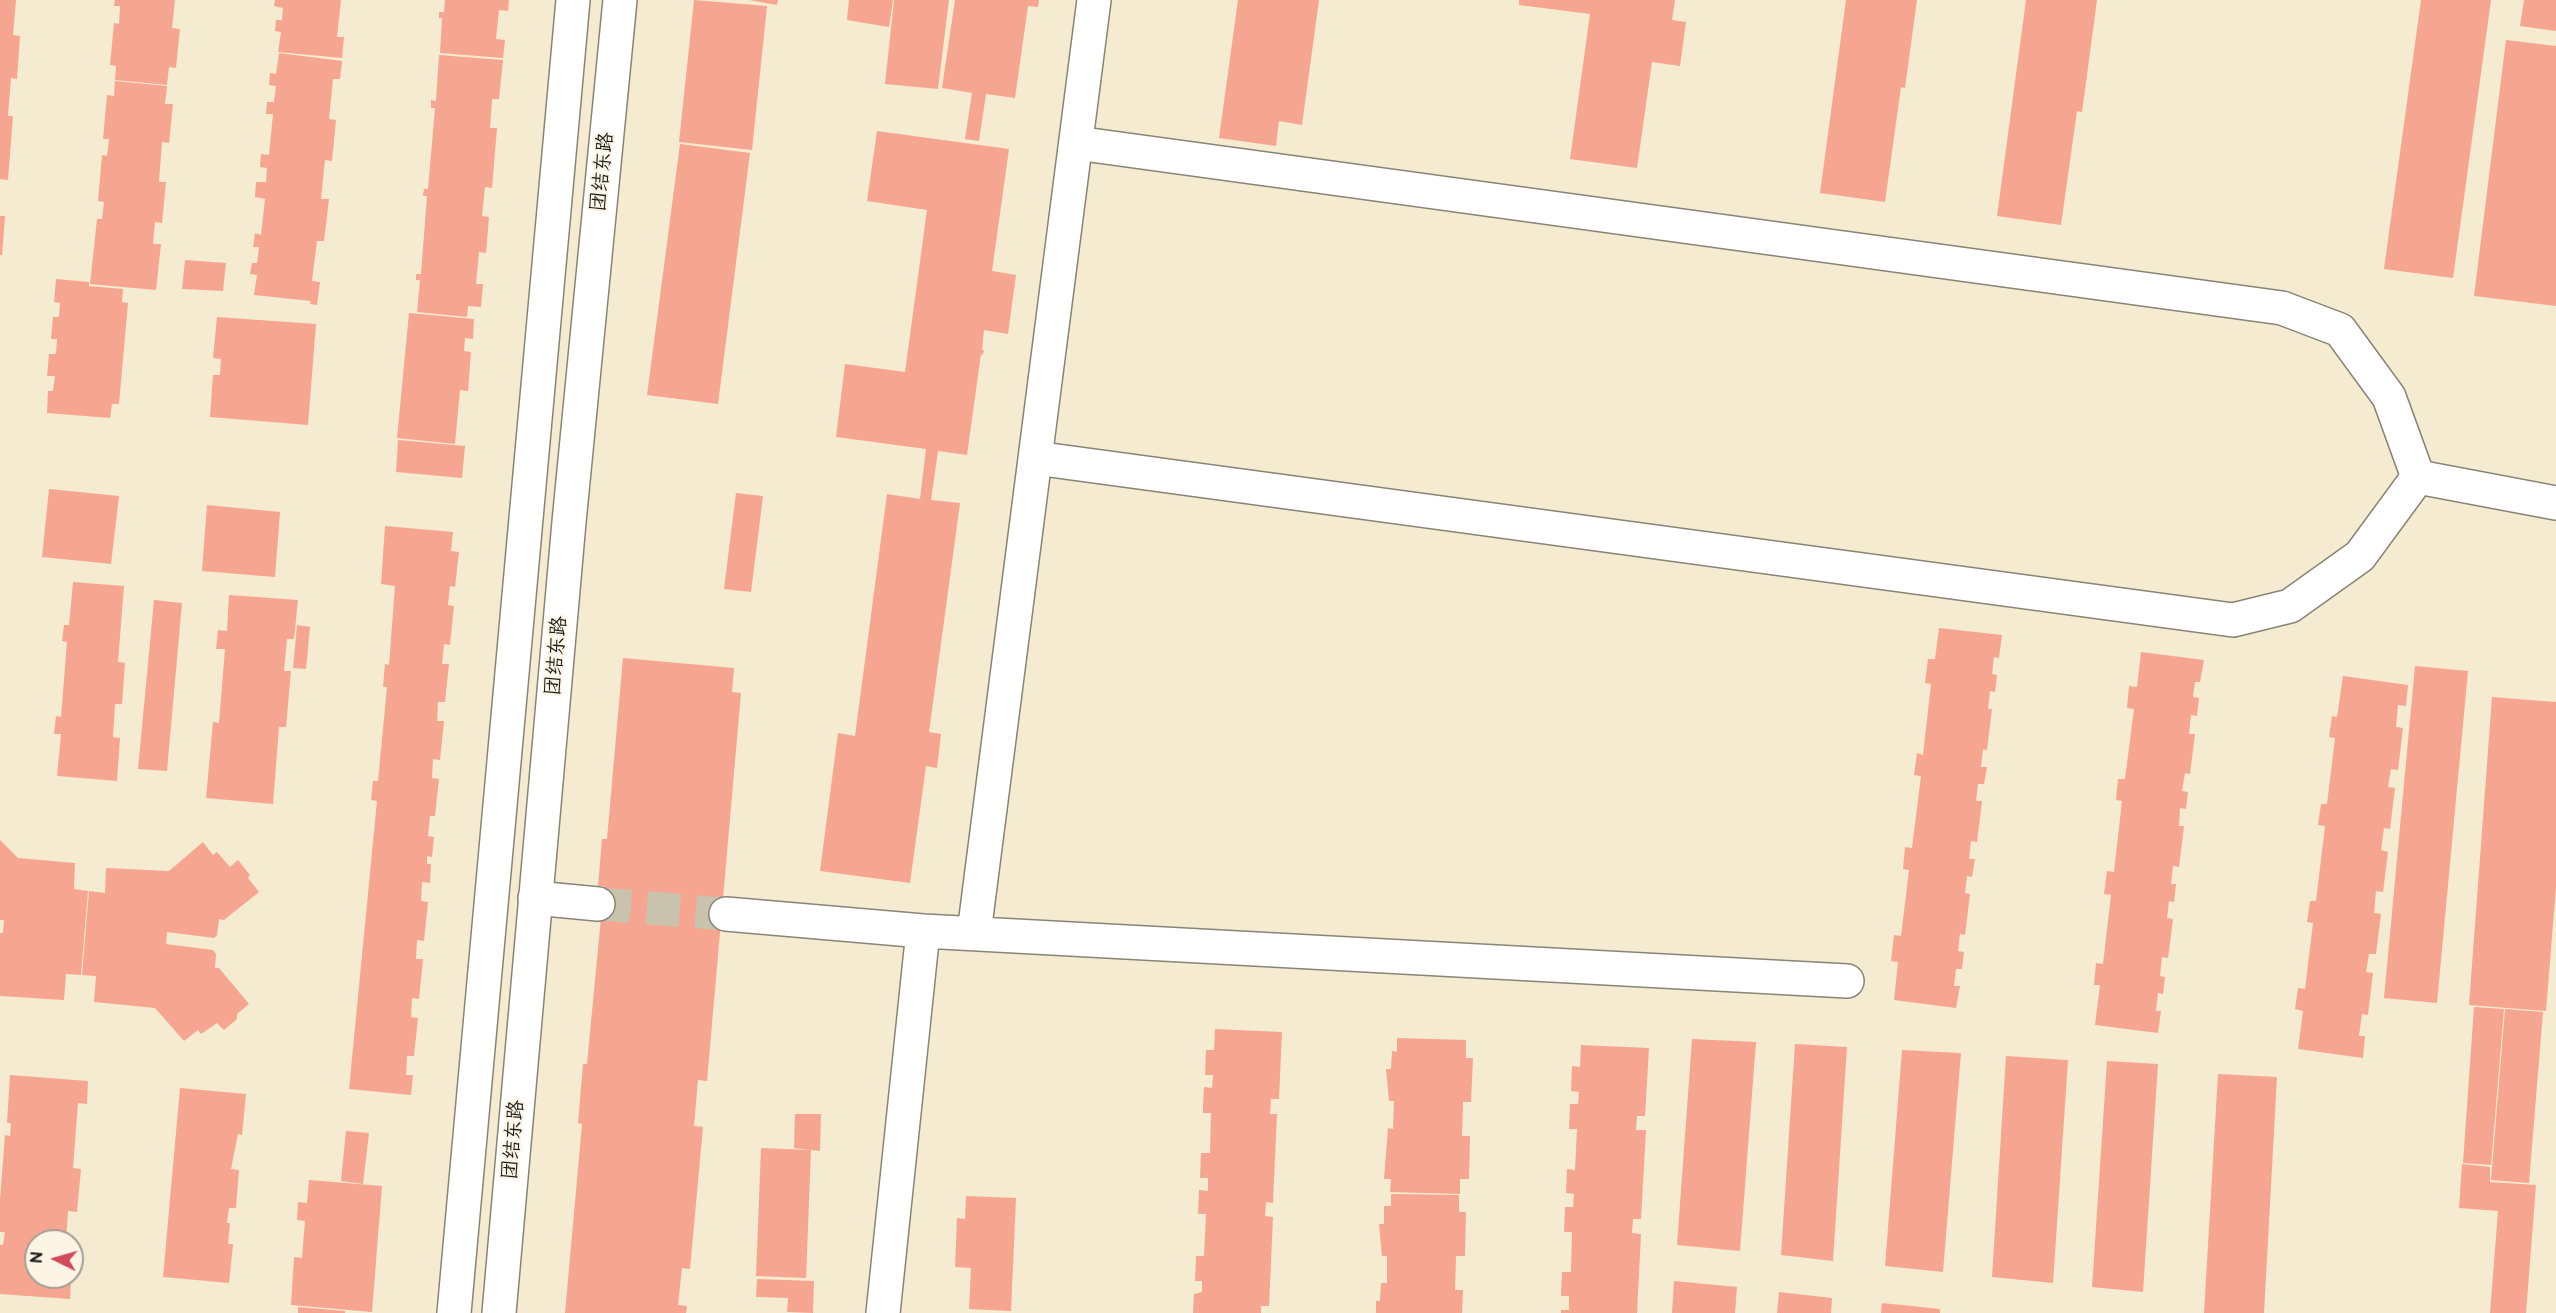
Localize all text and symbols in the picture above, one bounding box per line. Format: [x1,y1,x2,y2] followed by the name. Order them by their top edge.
[587,131,619,213] street label: 团结东路
[542,615,572,697] street label: 团结东路
[499,1099,529,1181] street label: 团结东路
[24,1229,84,1289] north arrow
[28,1251,48,1264] text: N

